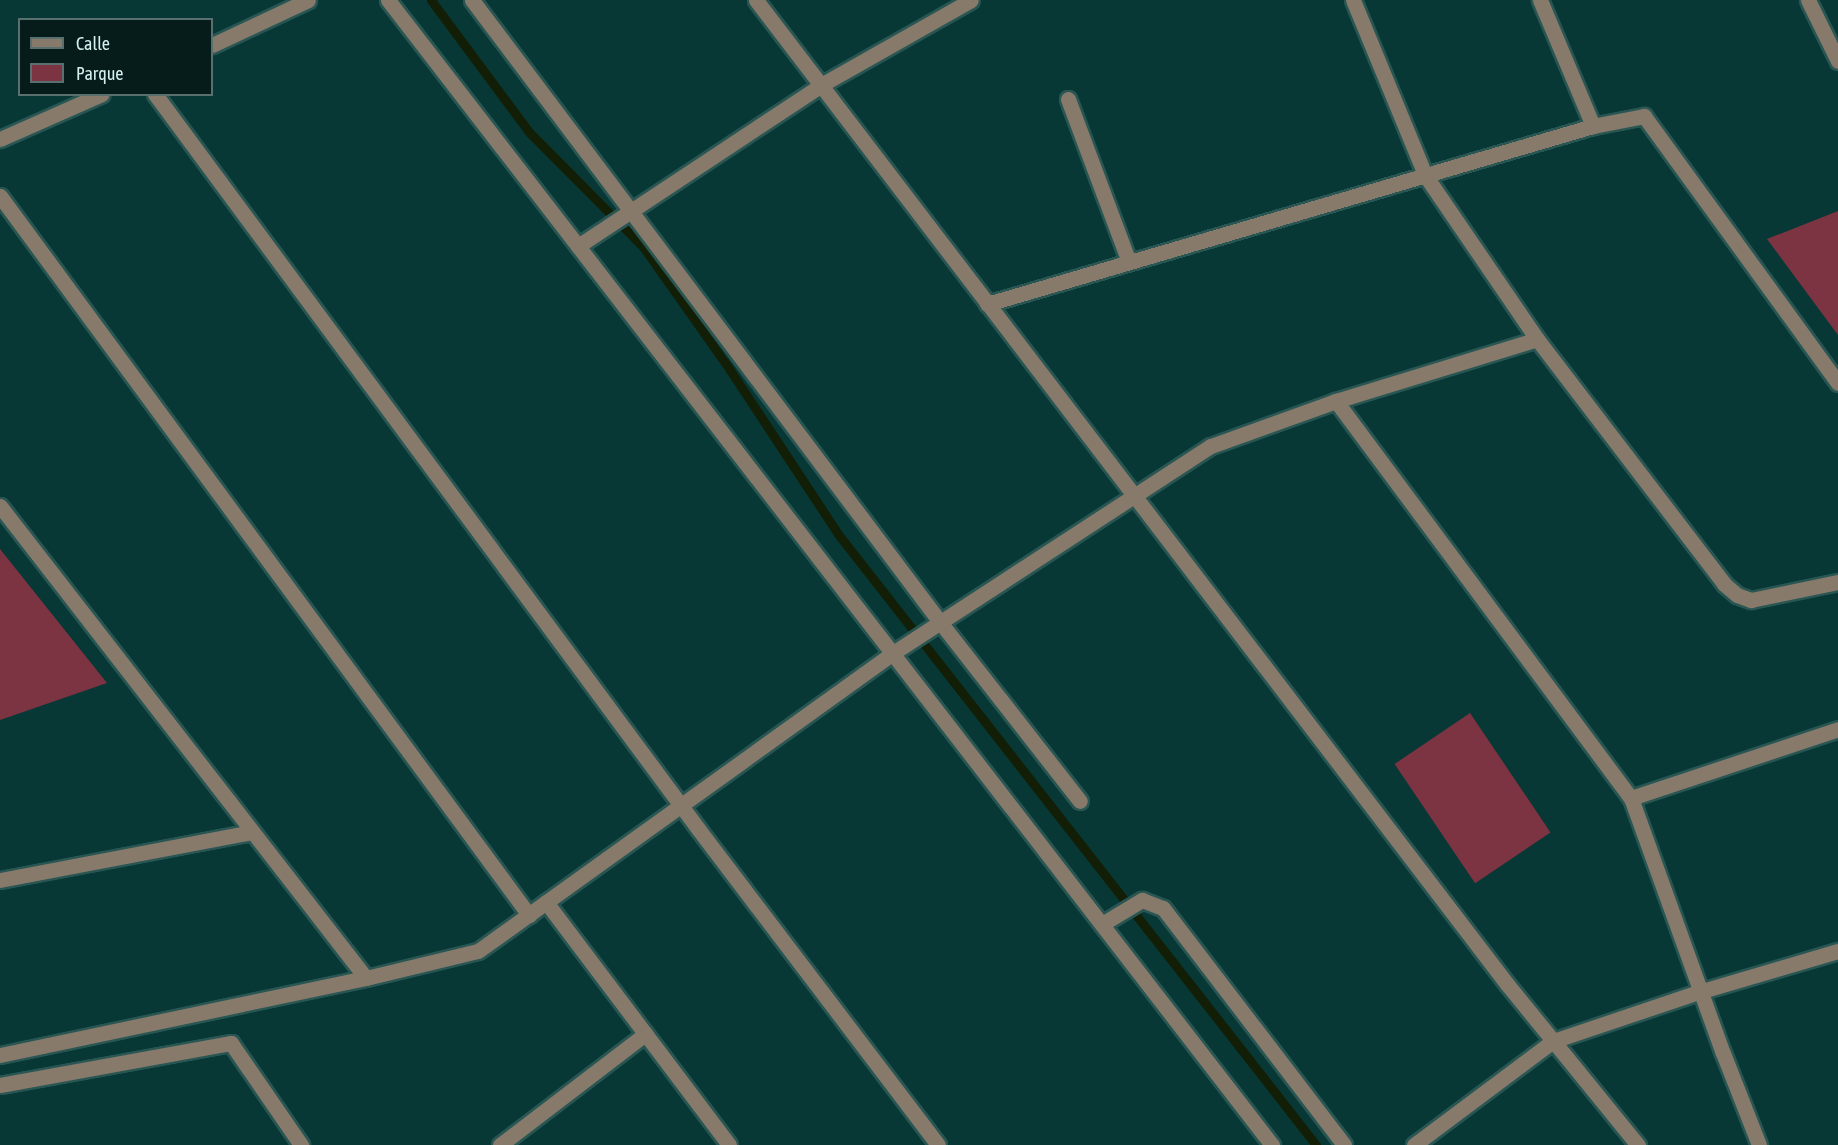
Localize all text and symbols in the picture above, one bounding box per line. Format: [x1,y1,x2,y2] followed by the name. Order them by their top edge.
[18,18,213,96] legend
[76,33,110,54] text: Calle
[76,63,124,84] text: Parque

